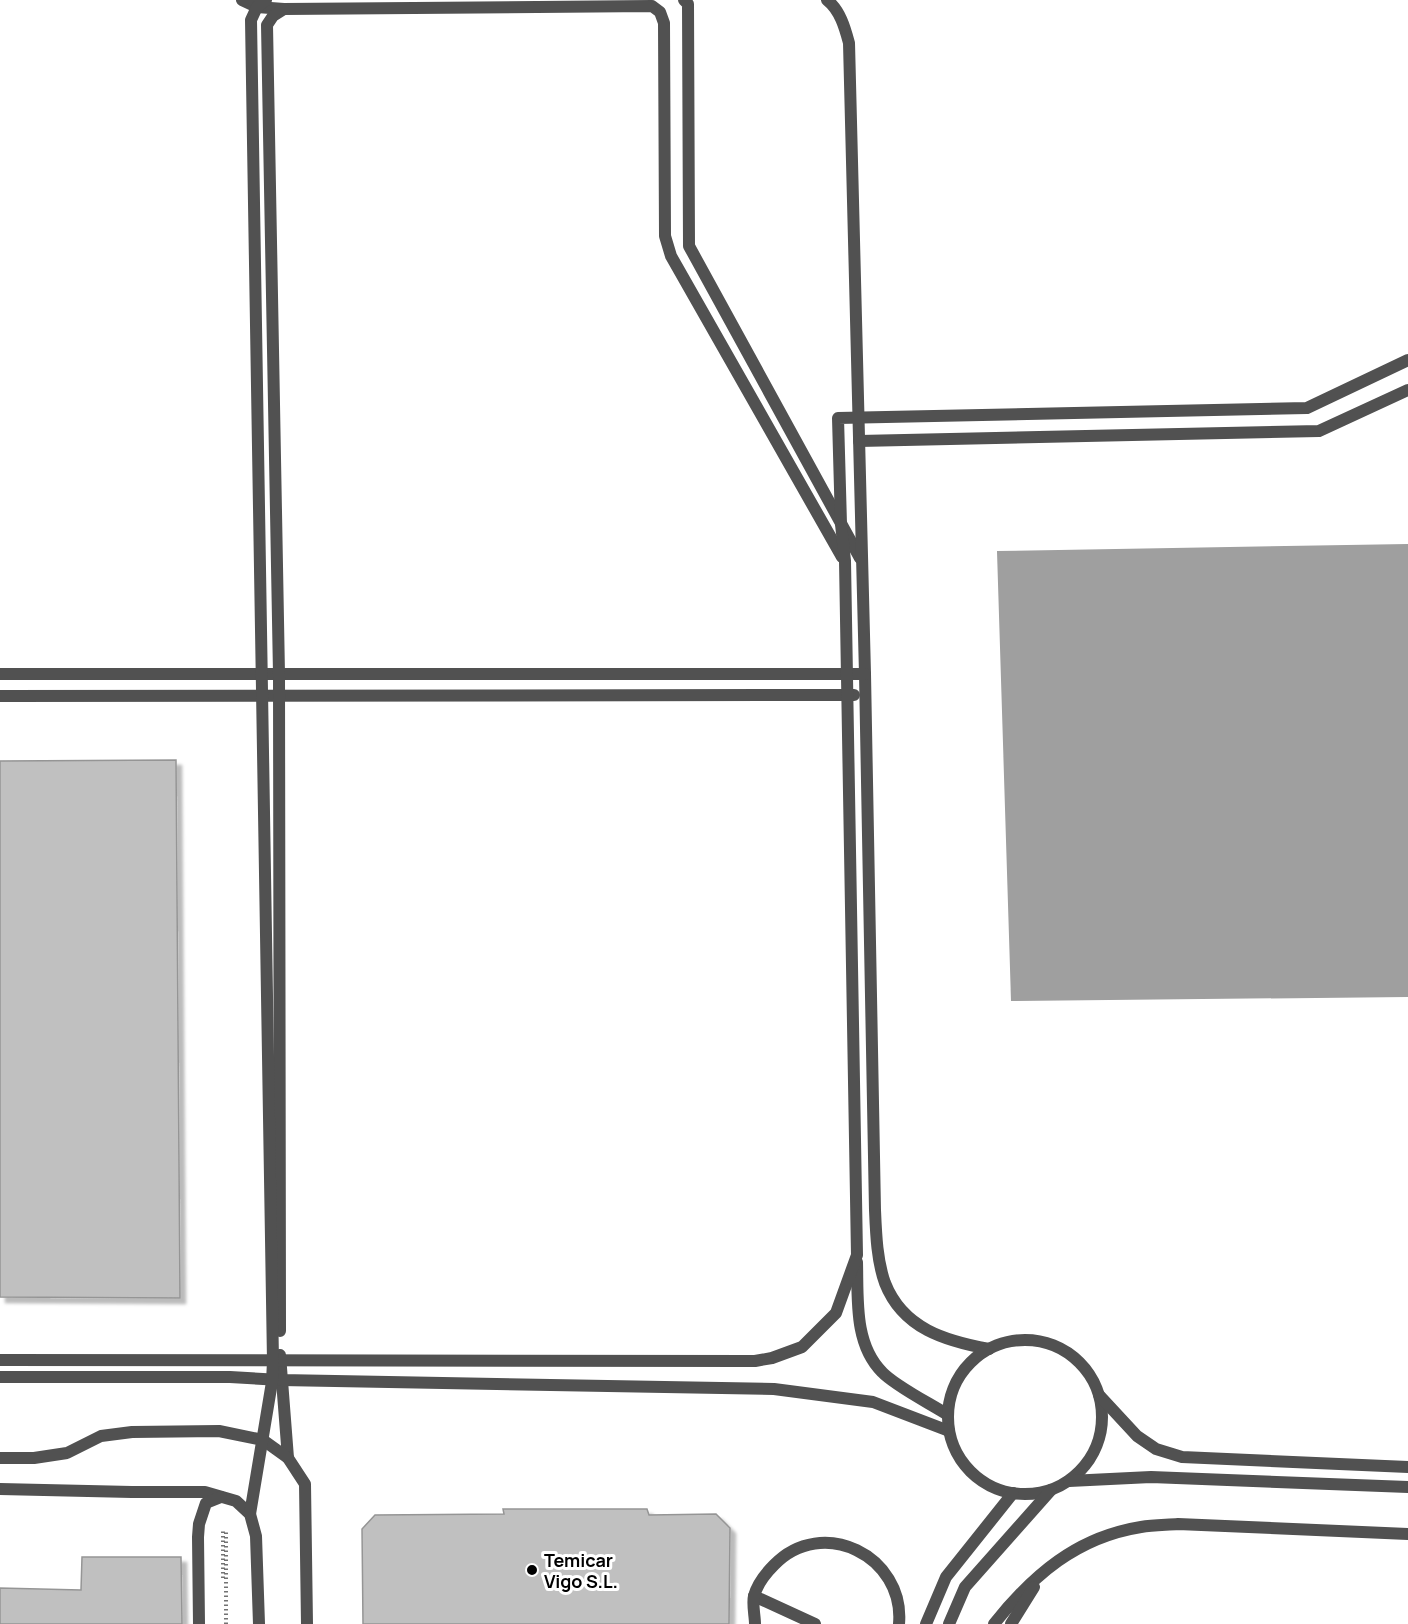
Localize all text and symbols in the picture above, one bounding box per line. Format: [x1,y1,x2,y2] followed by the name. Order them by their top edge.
[544,1548,618,1593] place label: Temicar Vigo S.L.
[525,1563,539,1577] marker: Temicar Vigo S.L.

